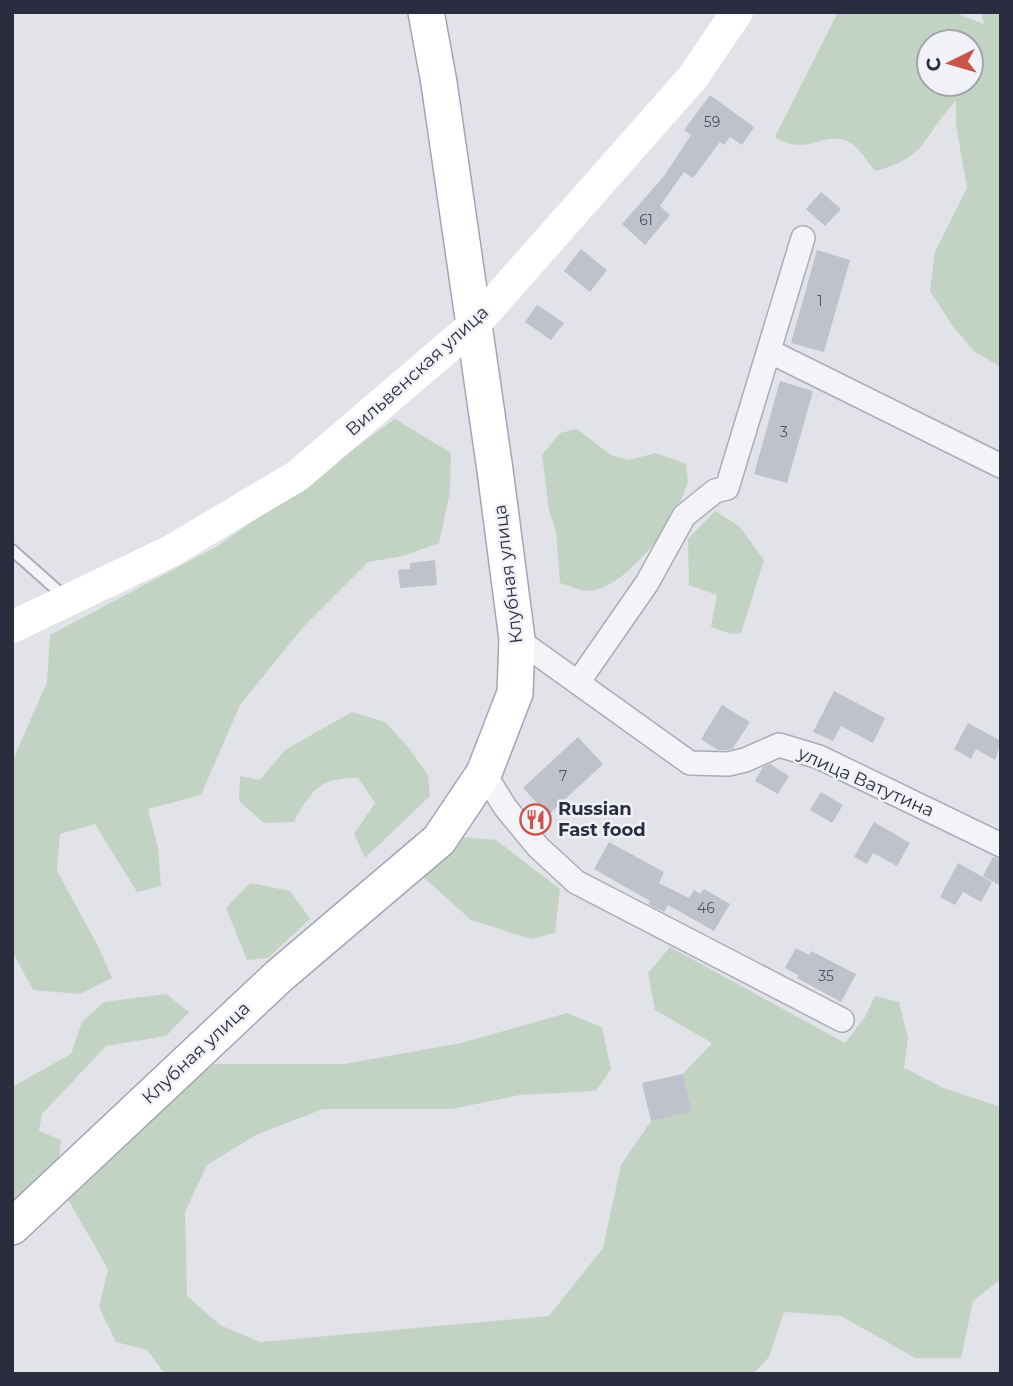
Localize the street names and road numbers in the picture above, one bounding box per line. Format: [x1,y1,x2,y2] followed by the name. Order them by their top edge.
[341,301,493,441] street label: Вильвенская улица
[489,503,527,645] street label: Клубная улица
[793,742,938,822] street label: улица Ватутина
[137,997,255,1109] street label: Клубная улица

